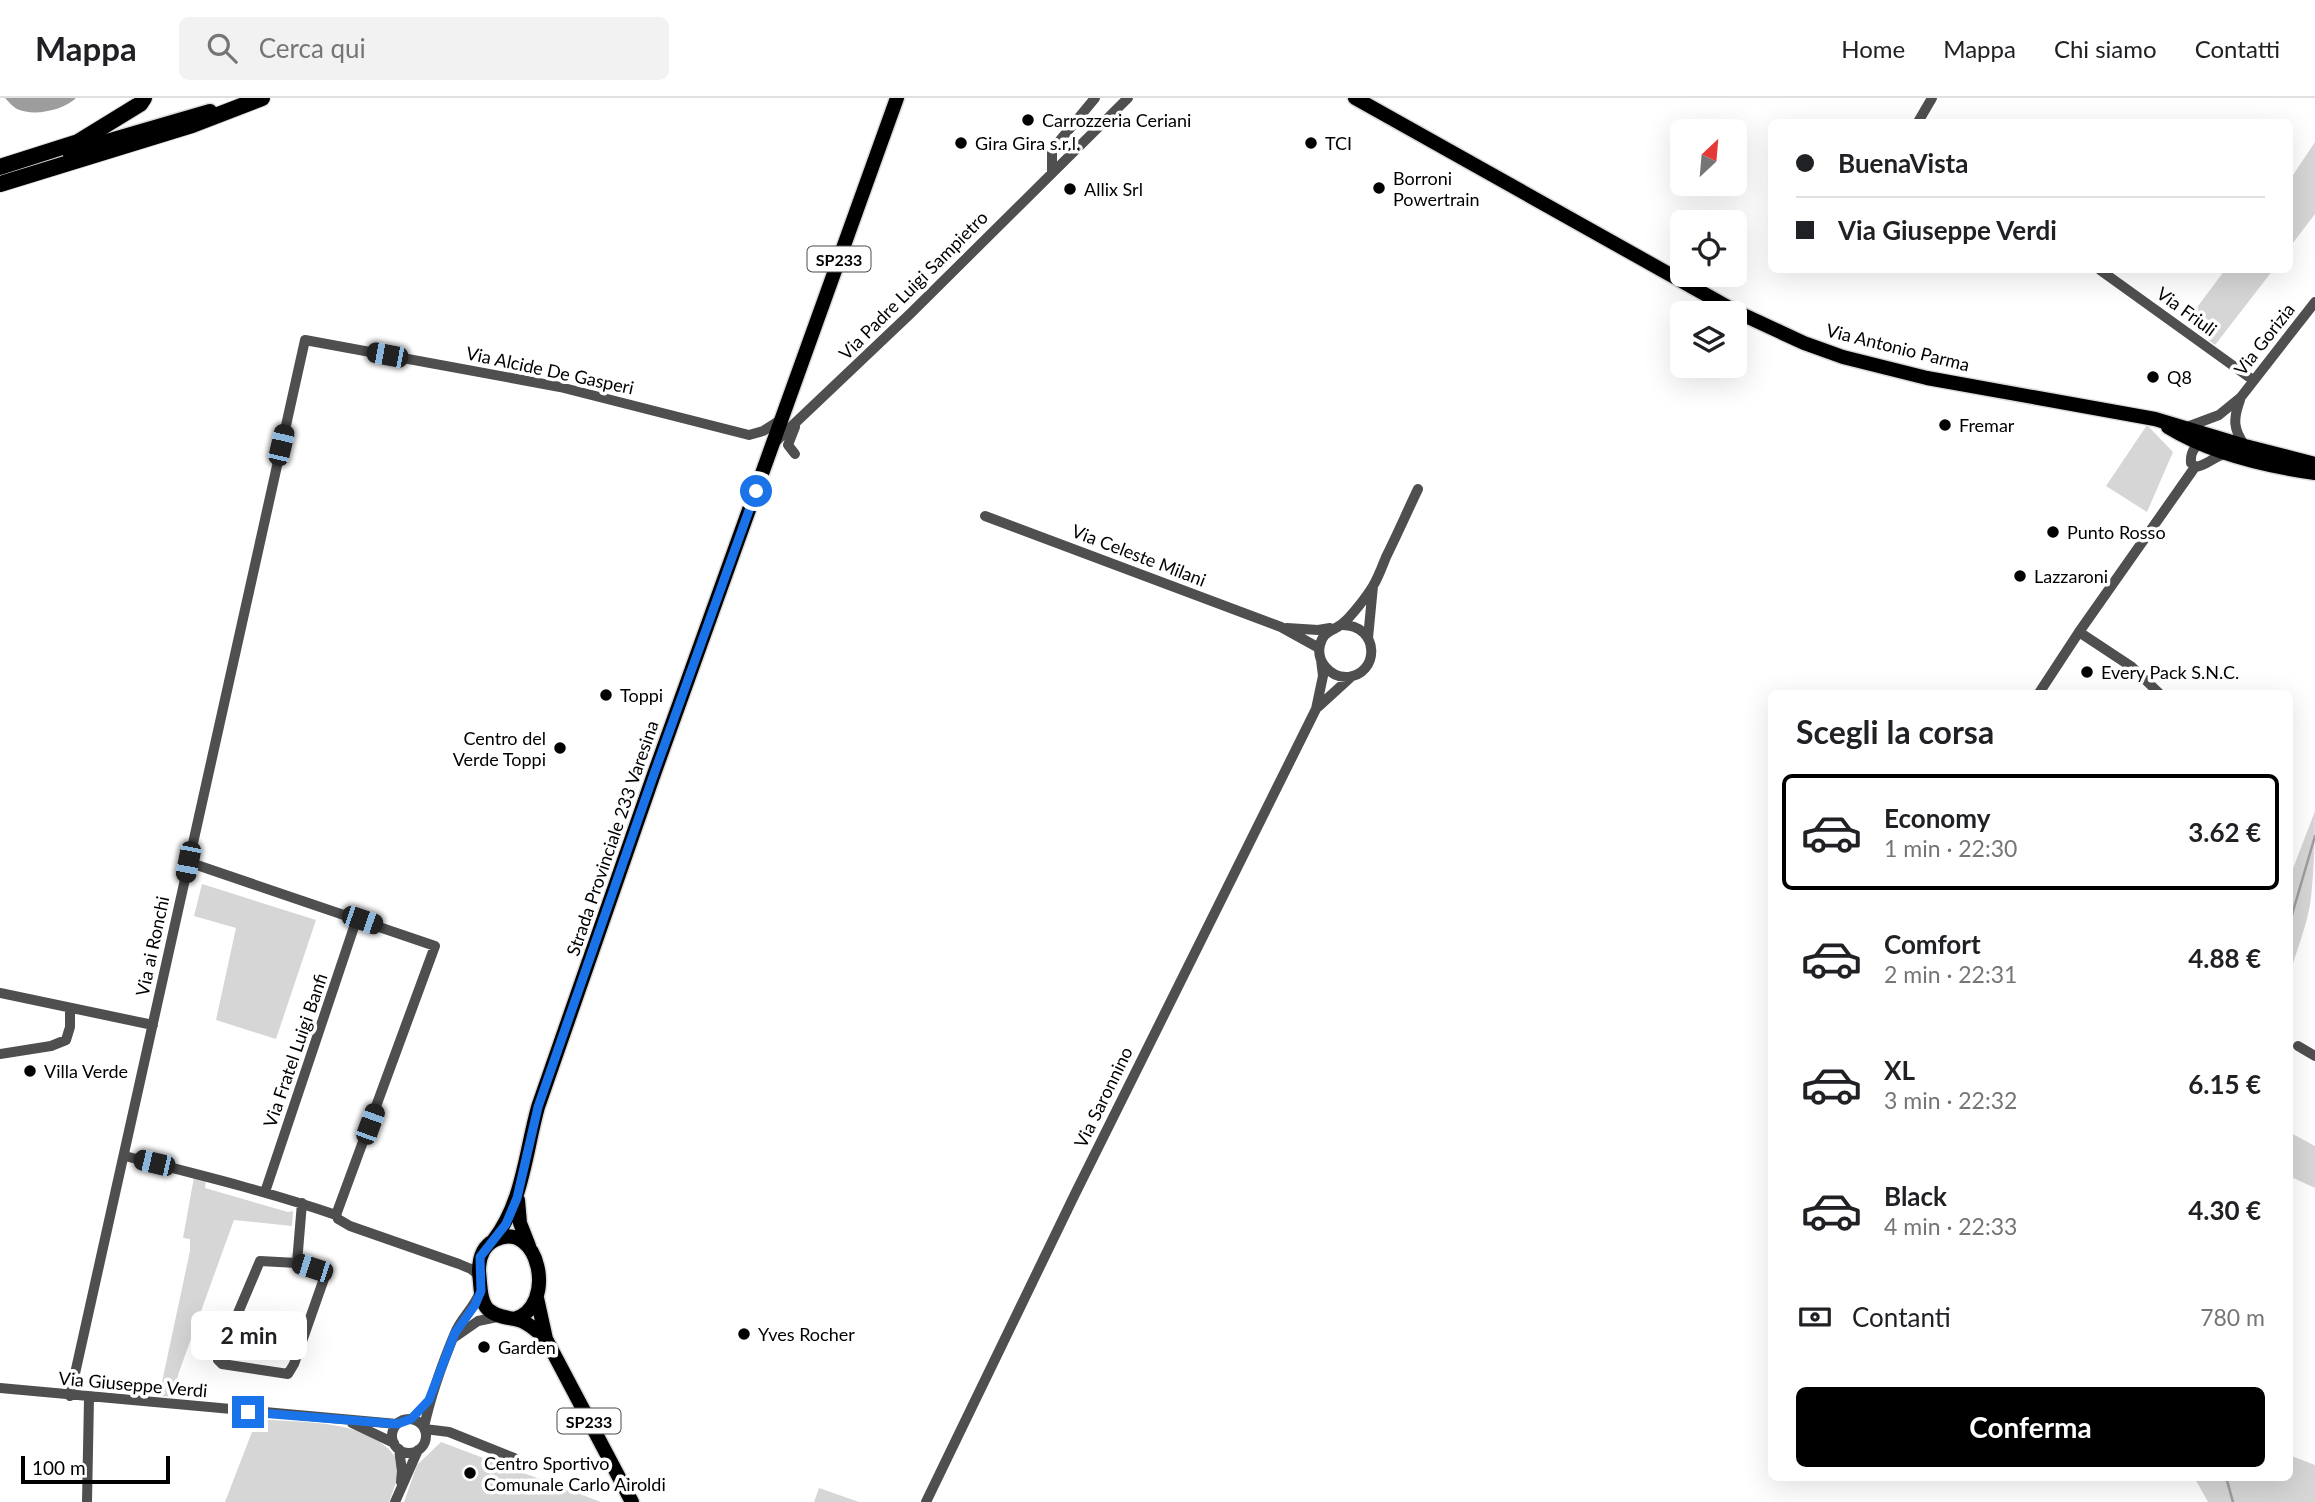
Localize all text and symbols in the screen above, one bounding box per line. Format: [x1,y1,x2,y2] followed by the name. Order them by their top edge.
[179,17,669,80] search box
[35,28,137,68] text: Mappa
[203,29,241,67] icon: search
[259,32,366,64] text: Cerca qui
[1841,34,1905,63] text: Home
[1943,34,2016,63] text: Mappa
[2054,34,2157,63] text: Chi siamo
[2195,34,2280,63] text: Contatti
[1042,109,1191,131] place label: Carrozzeria Ceriani
[1020,112,1036,128] marker: Carrozzeria Ceriani
[1670,119,1746,196] north arrow
[1670,119,1747,378] map controls
[975,132,1080,154] place label: Gira Gira s.r.l.
[1325,132,1352,154] place label: TCI
[953,135,969,151] marker: Gira Gira s.r.l.
[1303,135,1319,151] marker: TCI
[1838,147,1968,179] text: BuenaVista
[1393,167,1480,210] place label: Borroni Powertrain
[1084,178,1143,200] place label: Allix Srl
[1371,180,1387,196] marker: Borroni Powertrain
[1062,181,1078,197] marker: Allix Srl
[834,206,992,364] street label: Via Padre Luigi Sampietro
[1670,210,1747,287] button: locate
[1838,214,2057,246] text: Via Giuseppe Verdi
[808,246,870,272] road number: SP233
[2153,282,2221,340] street label: Via Friuli
[2229,299,2299,379] street label: Via Gorizia
[1670,301,1747,378] button: layers
[1824,319,1972,375] street label: Via Antonio Parma
[365,341,410,369] car
[464,341,636,399] street label: Via Alcide De Gasperi
[2167,366,2192,388] place label: Q8
[2145,369,2161,385] marker: Q8
[1959,414,2015,436] place label: Fremar
[1937,417,1953,433] marker: Fremar
[267,422,296,468] car
[740,475,772,507] route start
[1069,519,1209,591] street label: Via Celeste Milani
[2067,521,2166,543] place label: Punto Rosso
[2045,524,2061,540] marker: Punto Rosso
[2034,565,2108,587] place label: Lazzaroni
[2012,568,2028,584] marker: Lazzaroni
[2101,661,2239,683] place label: Every Pack S.N.C.
[2079,664,2095,680] marker: Every Pack S.N.C.
[620,684,663,706] place label: Toppi
[598,687,614,703] marker: Toppi
[1796,712,1994,751] text: Scegli la corsa
[561,717,663,959] street label: Strada Provinciale 233 Varesina
[453,727,546,770] place label: Centro del Verde Toppi
[552,740,568,756] marker: Centro del Verde Toppi
[1800,801,1863,864] icon: car
[1884,802,1990,834] text: Economy
[2188,816,2261,848] text: 3.62 €
[1884,834,2017,862] text: 1 min · 22:30
[174,839,203,885] car
[131,894,173,998] street label: Via ai Ronchi
[339,903,386,937] car
[1800,927,1863,990] icon: car
[1884,928,1981,960] text: Comfort
[2188,942,2261,974] text: 4.88 €
[1884,960,2017,988] text: 2 min · 22:31
[258,970,332,1130] street label: Via Fratel Luigi Banfi
[1069,1043,1137,1151] street label: Via Saronnino
[1800,1053,1863,1116] icon: car
[1884,1054,1915,1086] text: XL
[44,1060,128,1082] place label: Villa Verde
[22,1063,38,1079] marker: Villa Verde
[2188,1068,2261,1100] text: 6.15 €
[1884,1086,2017,1114] text: 3 min · 22:32
[353,1101,388,1147] car
[132,1148,177,1178] car
[1800,1179,1863,1242] icon: car
[1884,1180,1947,1212] text: Black
[2188,1194,2261,1226] text: 4.30 €
[1884,1212,2017,1240] text: 4 min · 22:33
[289,1252,336,1284] car
[1796,1298,1834,1336] icon: cash
[1852,1301,1951,1333] text: Contanti
[2200,1303,2265,1331] text: 780 m
[190,1310,306,1360] callout: 2 min
[220,1321,278,1349] text: 2 min
[758,1323,855,1345] place label: Yves Rocher
[736,1326,752,1342] marker: Yves Rocher
[498,1336,556,1358] place label: Garden
[476,1339,492,1355] marker: Garden
[58,1367,208,1401] street label: Via Giuseppe Verdi
[1796,1387,2265,1467] button: Conferma
[232,1396,264,1428] route end
[558,1408,620,1434] road number: SP233
[484,1452,666,1495] place label: Centro Sportivo Comunale Carlo Airoldi
[21,1453,170,1485] scale bar
[32,1456,86,1479] text: 100 m
[462,1465,478,1481] marker: Centro Sportivo Comunale Carlo Airoldi

